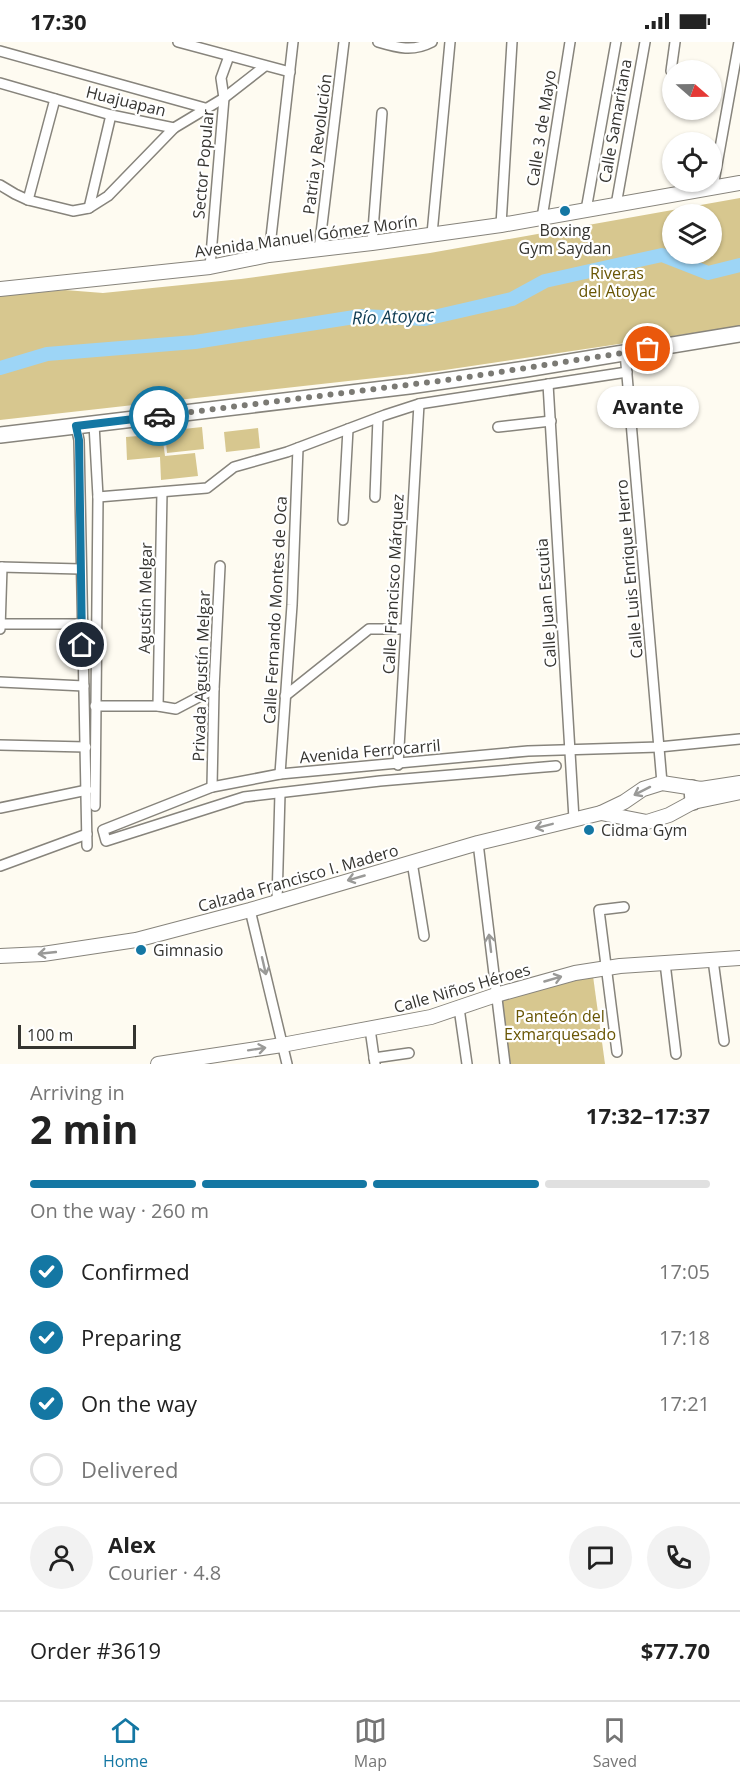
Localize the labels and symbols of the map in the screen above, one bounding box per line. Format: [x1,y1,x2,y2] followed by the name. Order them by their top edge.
[593,57,637,185] street label: Calle Samaritana
[662,60,722,120] north arrow
[521,68,561,188] street label: Calle 3 de Mayo
[297,72,337,216] street label: Patria y Revolución
[84,80,168,122] street label: Huajuapan
[187,108,219,220] street label: Sector Popular
[558,204,572,218] marker: Boxing Gym Saydan
[193,209,419,263] street label: Avenida Manuel Gómez Morín
[519,219,611,259] place label: Boxing Gym Saydan
[579,262,656,302] park label: Riveras del Atoyac
[351,303,435,329] water label: Río Atoyac
[622,323,673,374] pin
[597,385,699,427] callout: Avante
[129,386,189,446] courier
[610,479,648,659] street label: Calle Luis Enrique Herro
[377,493,409,675] street label: Calle Francisco Márquez
[258,495,292,725] street label: Calle Fernando Montes de Oca
[531,538,561,668] street label: Calle Juan Escutia
[133,542,157,654] street label: Agustín Melgar
[187,590,215,762] street label: Privada Agustín Melgar
[56,619,107,670] pin
[299,734,441,768] street label: Avenida Ferrocarril
[634,786,652,798] one-way arrow
[601,819,687,841] place label: Cidma Gym
[535,821,554,833] one-way arrow
[582,823,596,837] marker: Cidma Gym
[195,839,401,917] street label: Calzada Francisco I. Madero
[347,873,366,884] one-way arrow
[485,934,496,954] one-way arrow
[153,939,223,961] place label: Gimnasio
[134,943,148,957] marker: Gimnasio
[38,948,58,959] one-way arrow
[258,957,270,976] one-way arrow
[391,958,533,1018] street label: Calle Niños Héroes
[543,973,562,984] one-way arrow
[504,1005,616,1045] park label: Panteón del Exmarquesado
[18,1022,136,1049] scale bar
[247,1043,267,1054] one-way arrow

